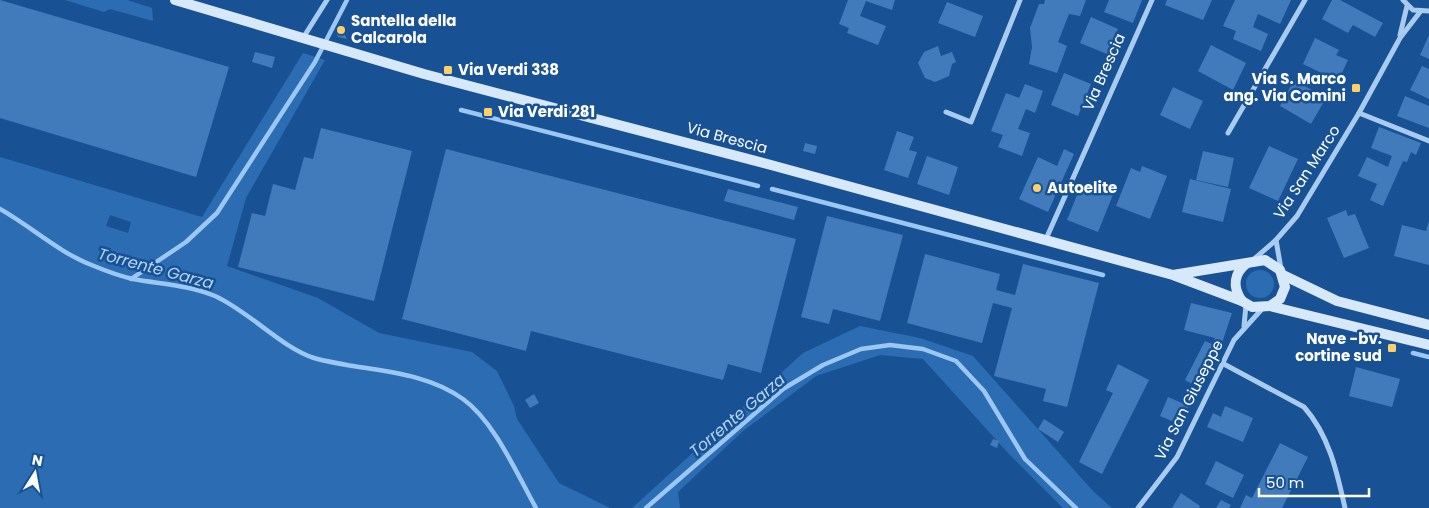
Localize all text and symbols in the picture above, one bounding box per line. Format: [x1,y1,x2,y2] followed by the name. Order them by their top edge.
[351,10,457,48] place label: Santella della Calcarola
[335,24,347,36] marker: Santella della Calcarola
[1077,30,1130,114] street label: Via Brescia
[458,59,559,80] place label: Via Verdi 338
[442,64,454,76] marker: Via Verdi 338
[1224,68,1346,106] place label: Via S. Marco ang. Via Comini
[1350,82,1362,94] marker: Via S. Marco ang. Via Comini
[498,101,595,122] place label: Via Verdi 281
[482,106,494,118] marker: Via Verdi 281
[684,117,770,158] street label: Via Brescia
[1268,121,1345,223] street label: Via San Marco
[1047,177,1117,198] place label: Autoelite
[1031,182,1043,194] marker: Autoelite
[95,242,216,295] water label: Torrente Garza
[1295,328,1382,366] place label: Nave -bv. cortine sud
[1149,336,1228,463] street label: Via San Giuseppe
[1386,342,1398,354] marker: Nave -bv. cortine sud
[684,368,790,462] water label: Torrente Garza
[10,448,60,498] north arrow
[30,449,45,471] text: N
[1259,466,1369,498] scale bar
[1266,472,1304,493] text: 50 m

